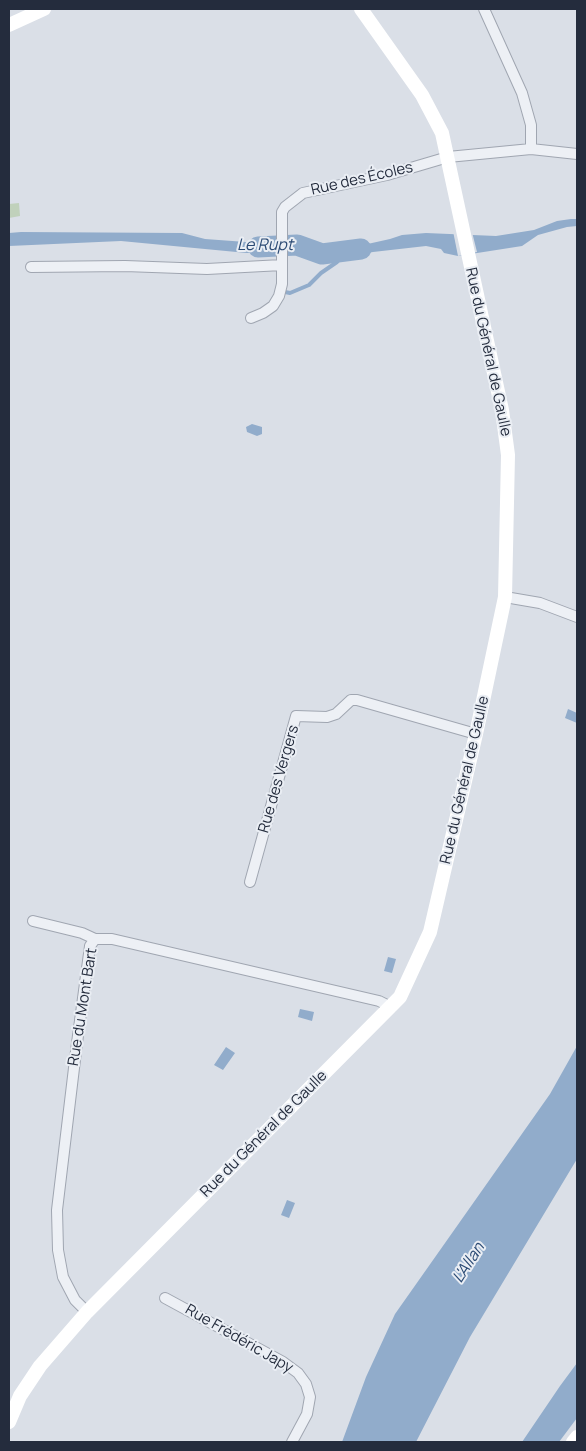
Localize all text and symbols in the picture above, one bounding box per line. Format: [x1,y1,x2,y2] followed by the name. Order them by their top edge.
[309,158,415,200] street label: Rue des Écoles
[237,236,293,256] water label: Le Rupt
[461,266,515,438] street label: Rue du Général de Gaulle
[437,694,493,866] street label: Rue du Général de Gaulle
[255,723,303,835] street label: Rue des Vergers
[65,947,101,1067] street label: Rue du Mont Bart
[197,1067,331,1201] street label: Rue du Général de Gaulle
[449,1239,489,1287] water label: L'Allan
[182,1301,296,1377] street label: Rue Frédéric Japy

